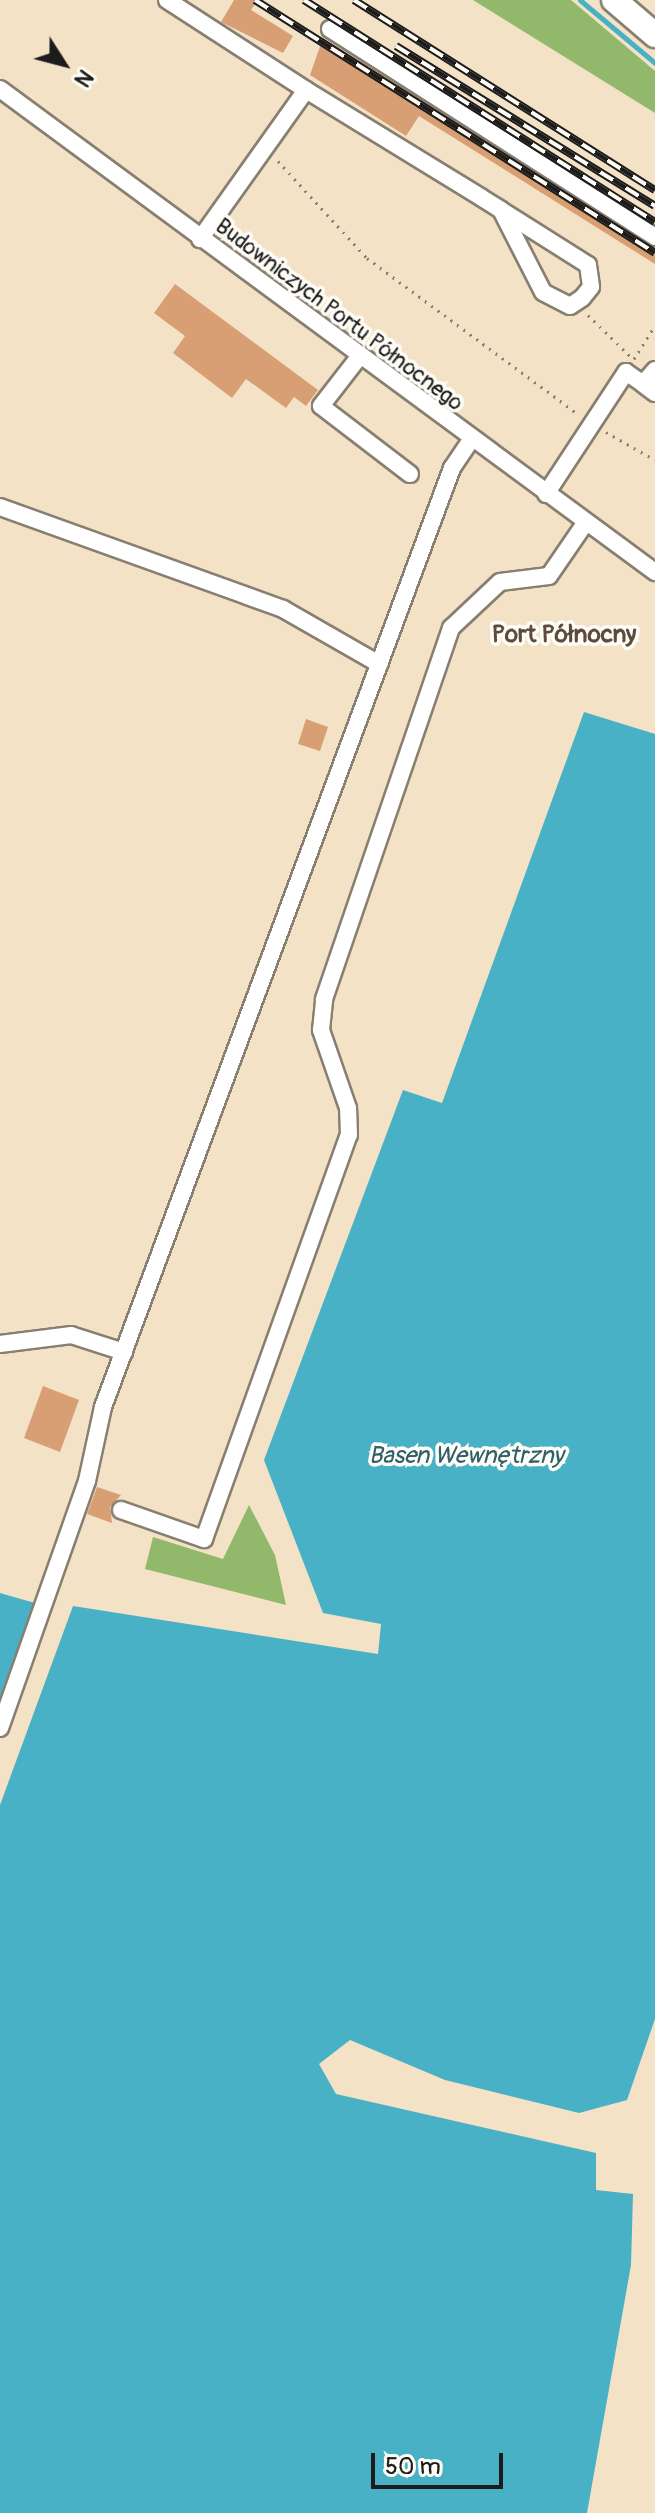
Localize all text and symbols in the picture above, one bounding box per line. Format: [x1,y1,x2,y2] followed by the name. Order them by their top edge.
[24,24,104,104] north arrow
[68,64,99,92] text: N
[210,213,468,417] street label: Budowniczych Portu Północnego
[492,621,636,649] district label: Port Północny
[369,1442,563,1470] water label: Basen Wewnętrzny
[375,2437,507,2487] scale bar
[385,2452,441,2481] text: 50 m

